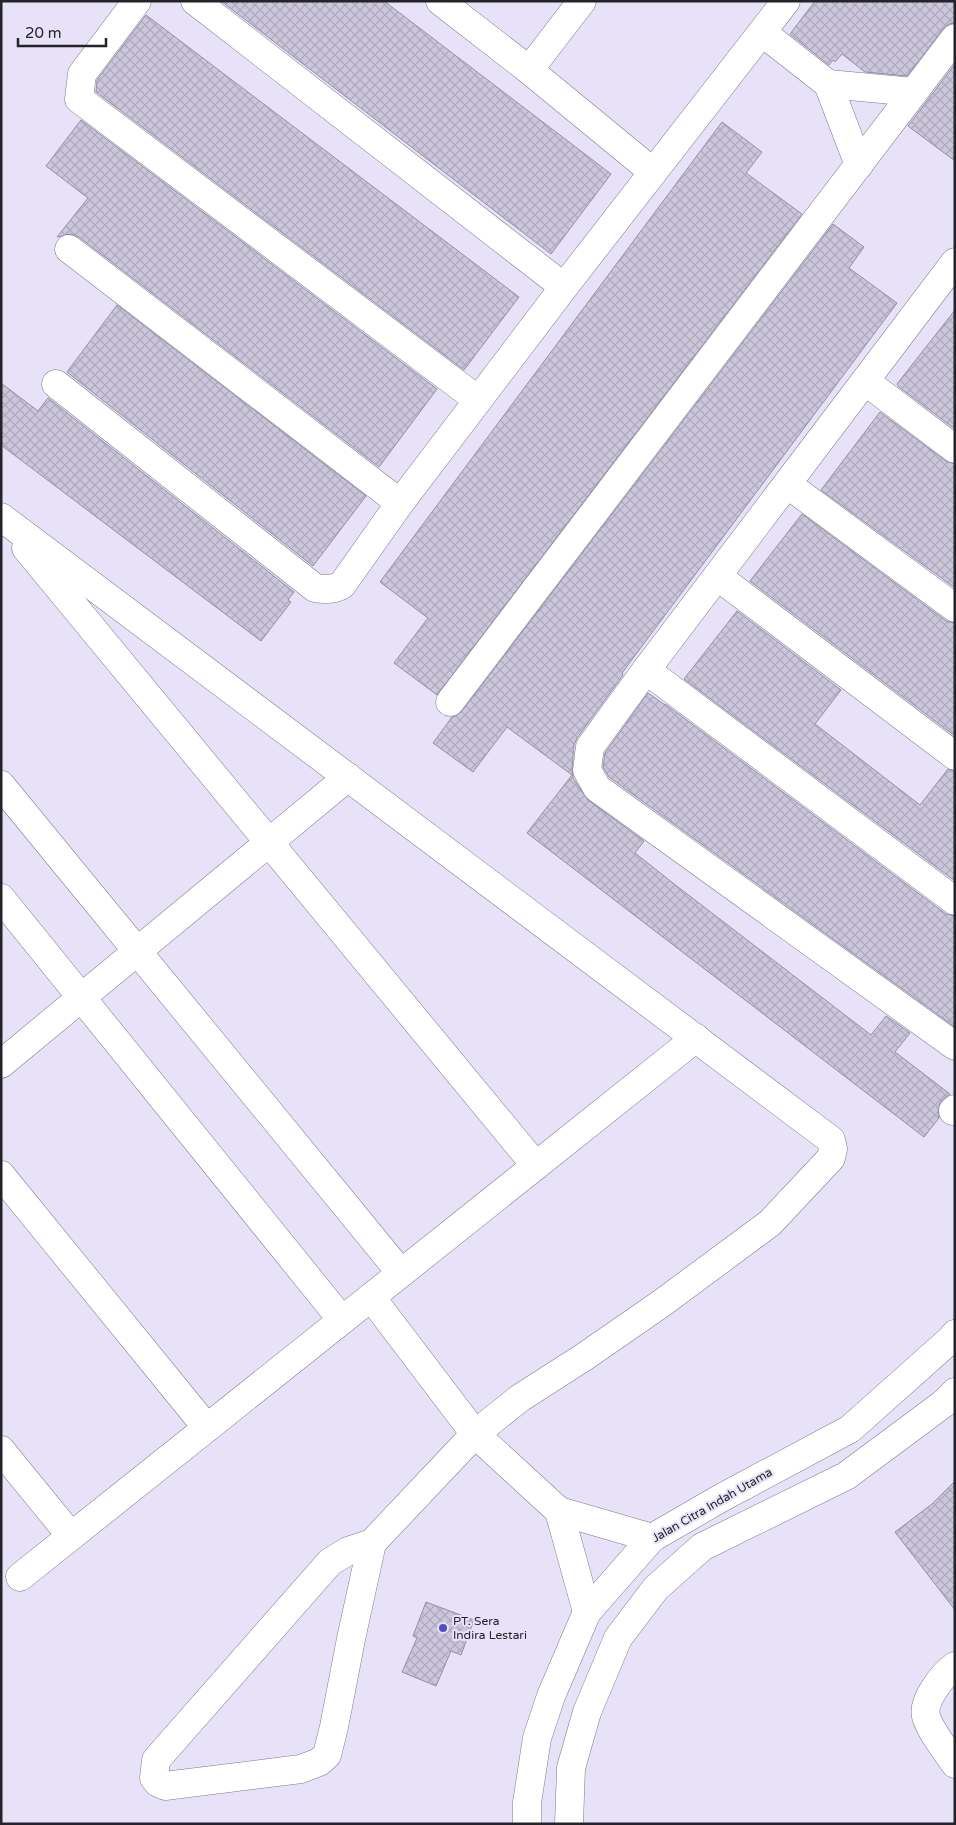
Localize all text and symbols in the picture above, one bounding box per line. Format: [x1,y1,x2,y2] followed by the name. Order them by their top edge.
[18,15,105,47] scale bar
[25,24,62,42] text: 20 m
[649,1465,775,1545] street label: Jalan Citra Indah Utama
[453,1614,527,1642] place label: PT. Sera Indira Lestari
[437,1622,449,1634] marker: PT. Sera Indira Lestari

